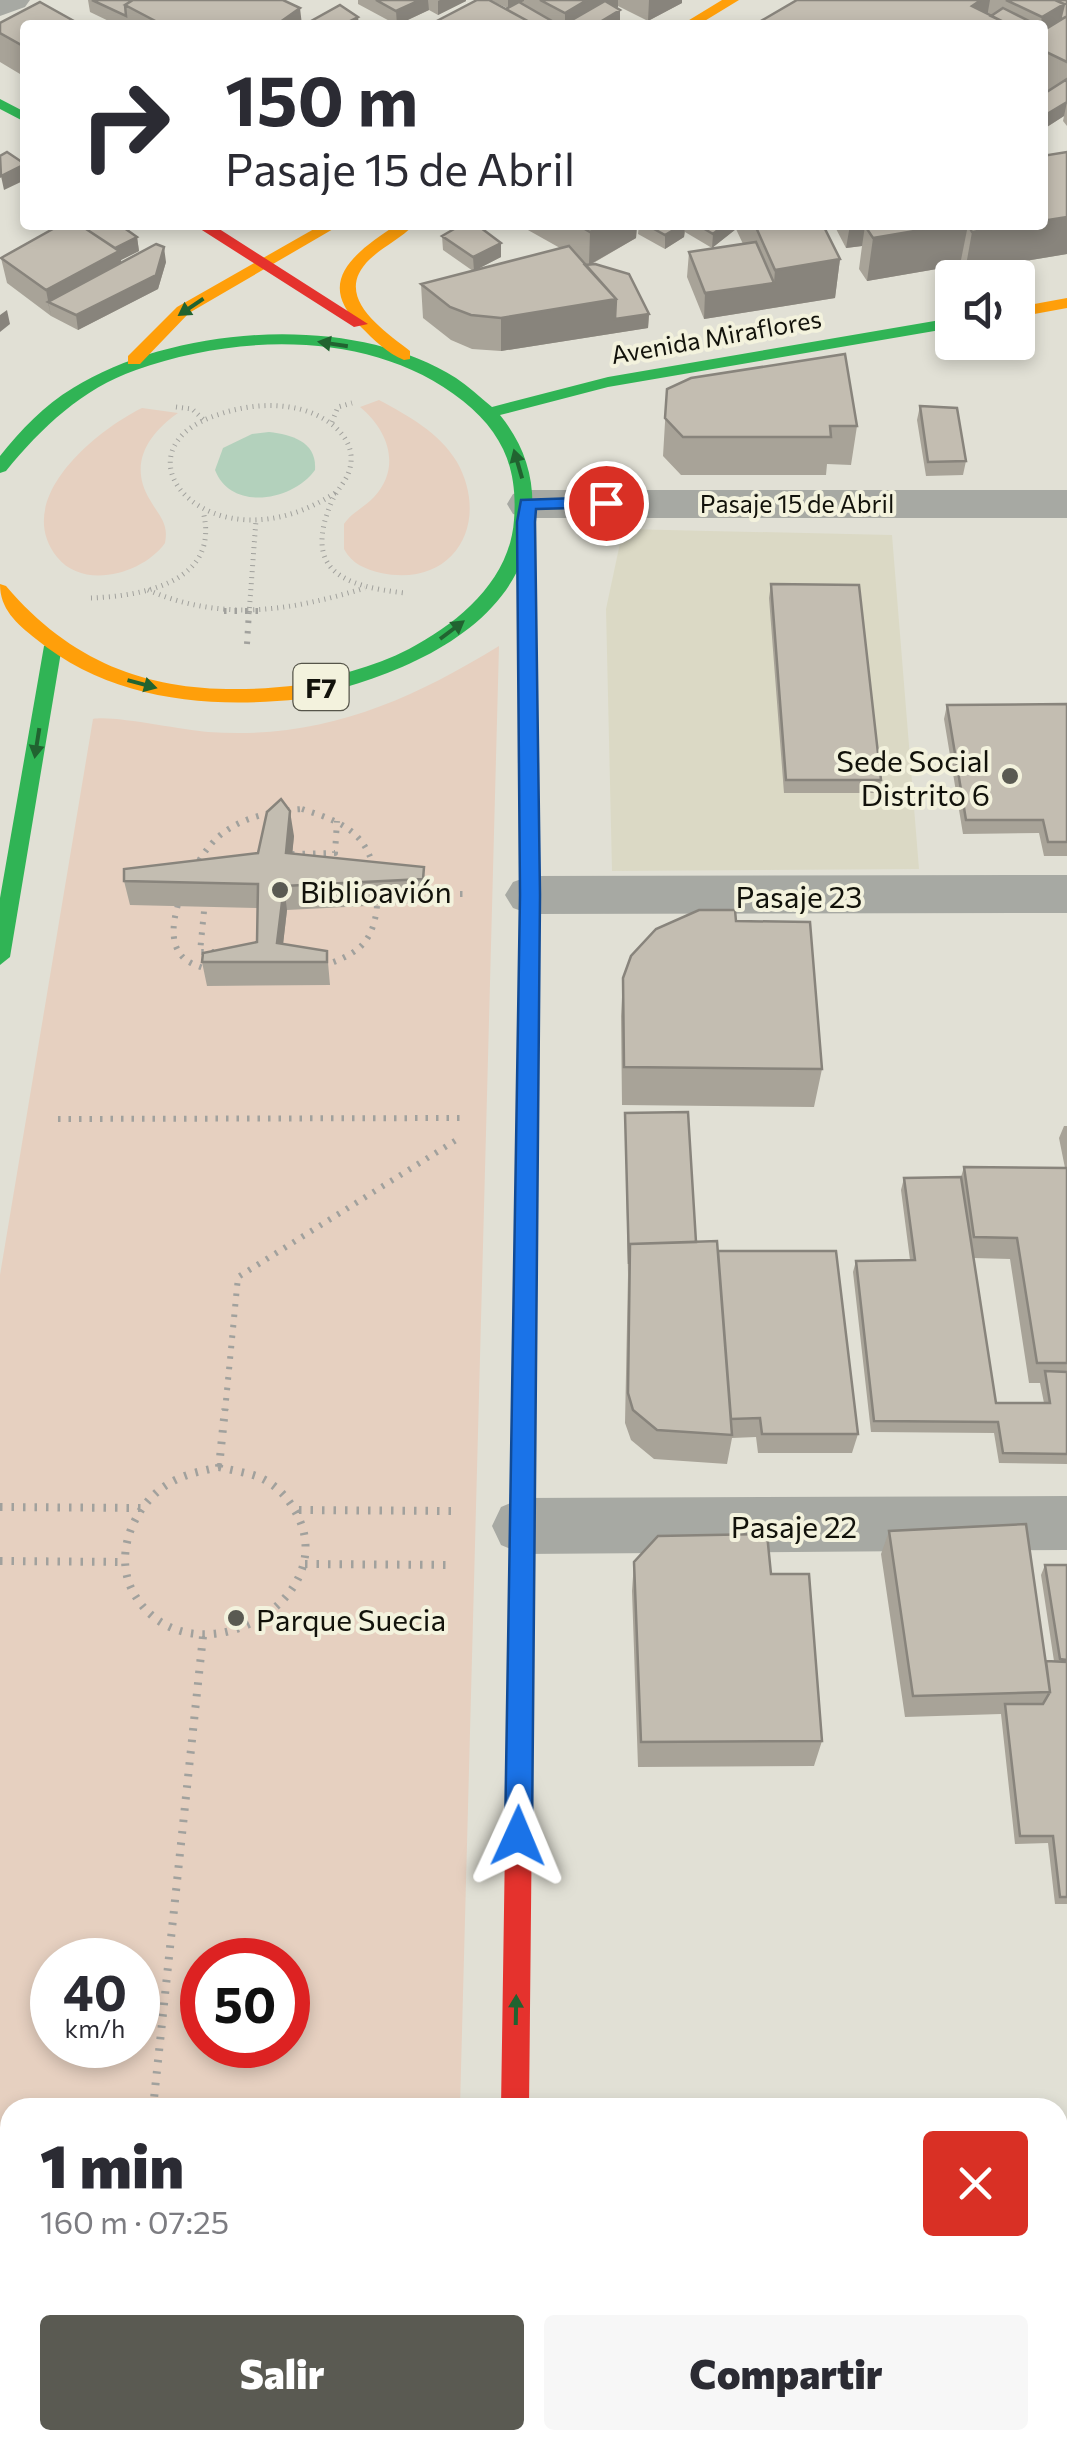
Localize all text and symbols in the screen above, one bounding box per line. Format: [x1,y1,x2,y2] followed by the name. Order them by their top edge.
[225,55,418,140] text: 150 m
[60,60,190,190] icon: right
[225,140,575,195] text: Pasaje 15 de Abril
[935,260,1035,360] map controls
[935,260,1035,360] button: sound
[178,297,204,316] one-way arrow
[608,303,824,369] street label: Avenida Miraflores
[317,336,349,351] one-way arrow
[510,448,526,479] one-way arrow
[564,461,649,546] pin
[579,476,634,531] icon: arrive
[700,488,894,518] street label: Pasaje 15 de Abril
[439,620,465,640] one-way arrow
[294,664,348,710] road number: F7
[127,677,158,693] one-way arrow
[29,727,44,759] one-way arrow
[836,741,990,812] place label: Sede Social Distrito 6
[999,765,1021,787] marker: Sede Social Distrito 6
[300,872,452,909] place label: Biblioavión
[736,877,862,914] street label: Pasaje 23
[269,879,291,901] marker: Biblioavión
[731,1507,857,1544] street label: Pasaje 22
[256,1600,446,1637] place label: Parque Suecia
[225,1607,247,1629] marker: Parque Suecia
[466,1784,570,1888] position arrow
[180,1938,310,2068] speed limit sign: 50
[63,1960,127,2021] text: 40
[508,1994,524,2026] one-way arrow
[65,2013,125,2043] text: km/h
[40,2127,184,2200] text: 1 min
[923,2131,1028,2236] button: close
[40,2201,229,2241] text: 160 m · 07:25
[40,2315,524,2430] button: Salir
[544,2315,1028,2430] button: Compartir

